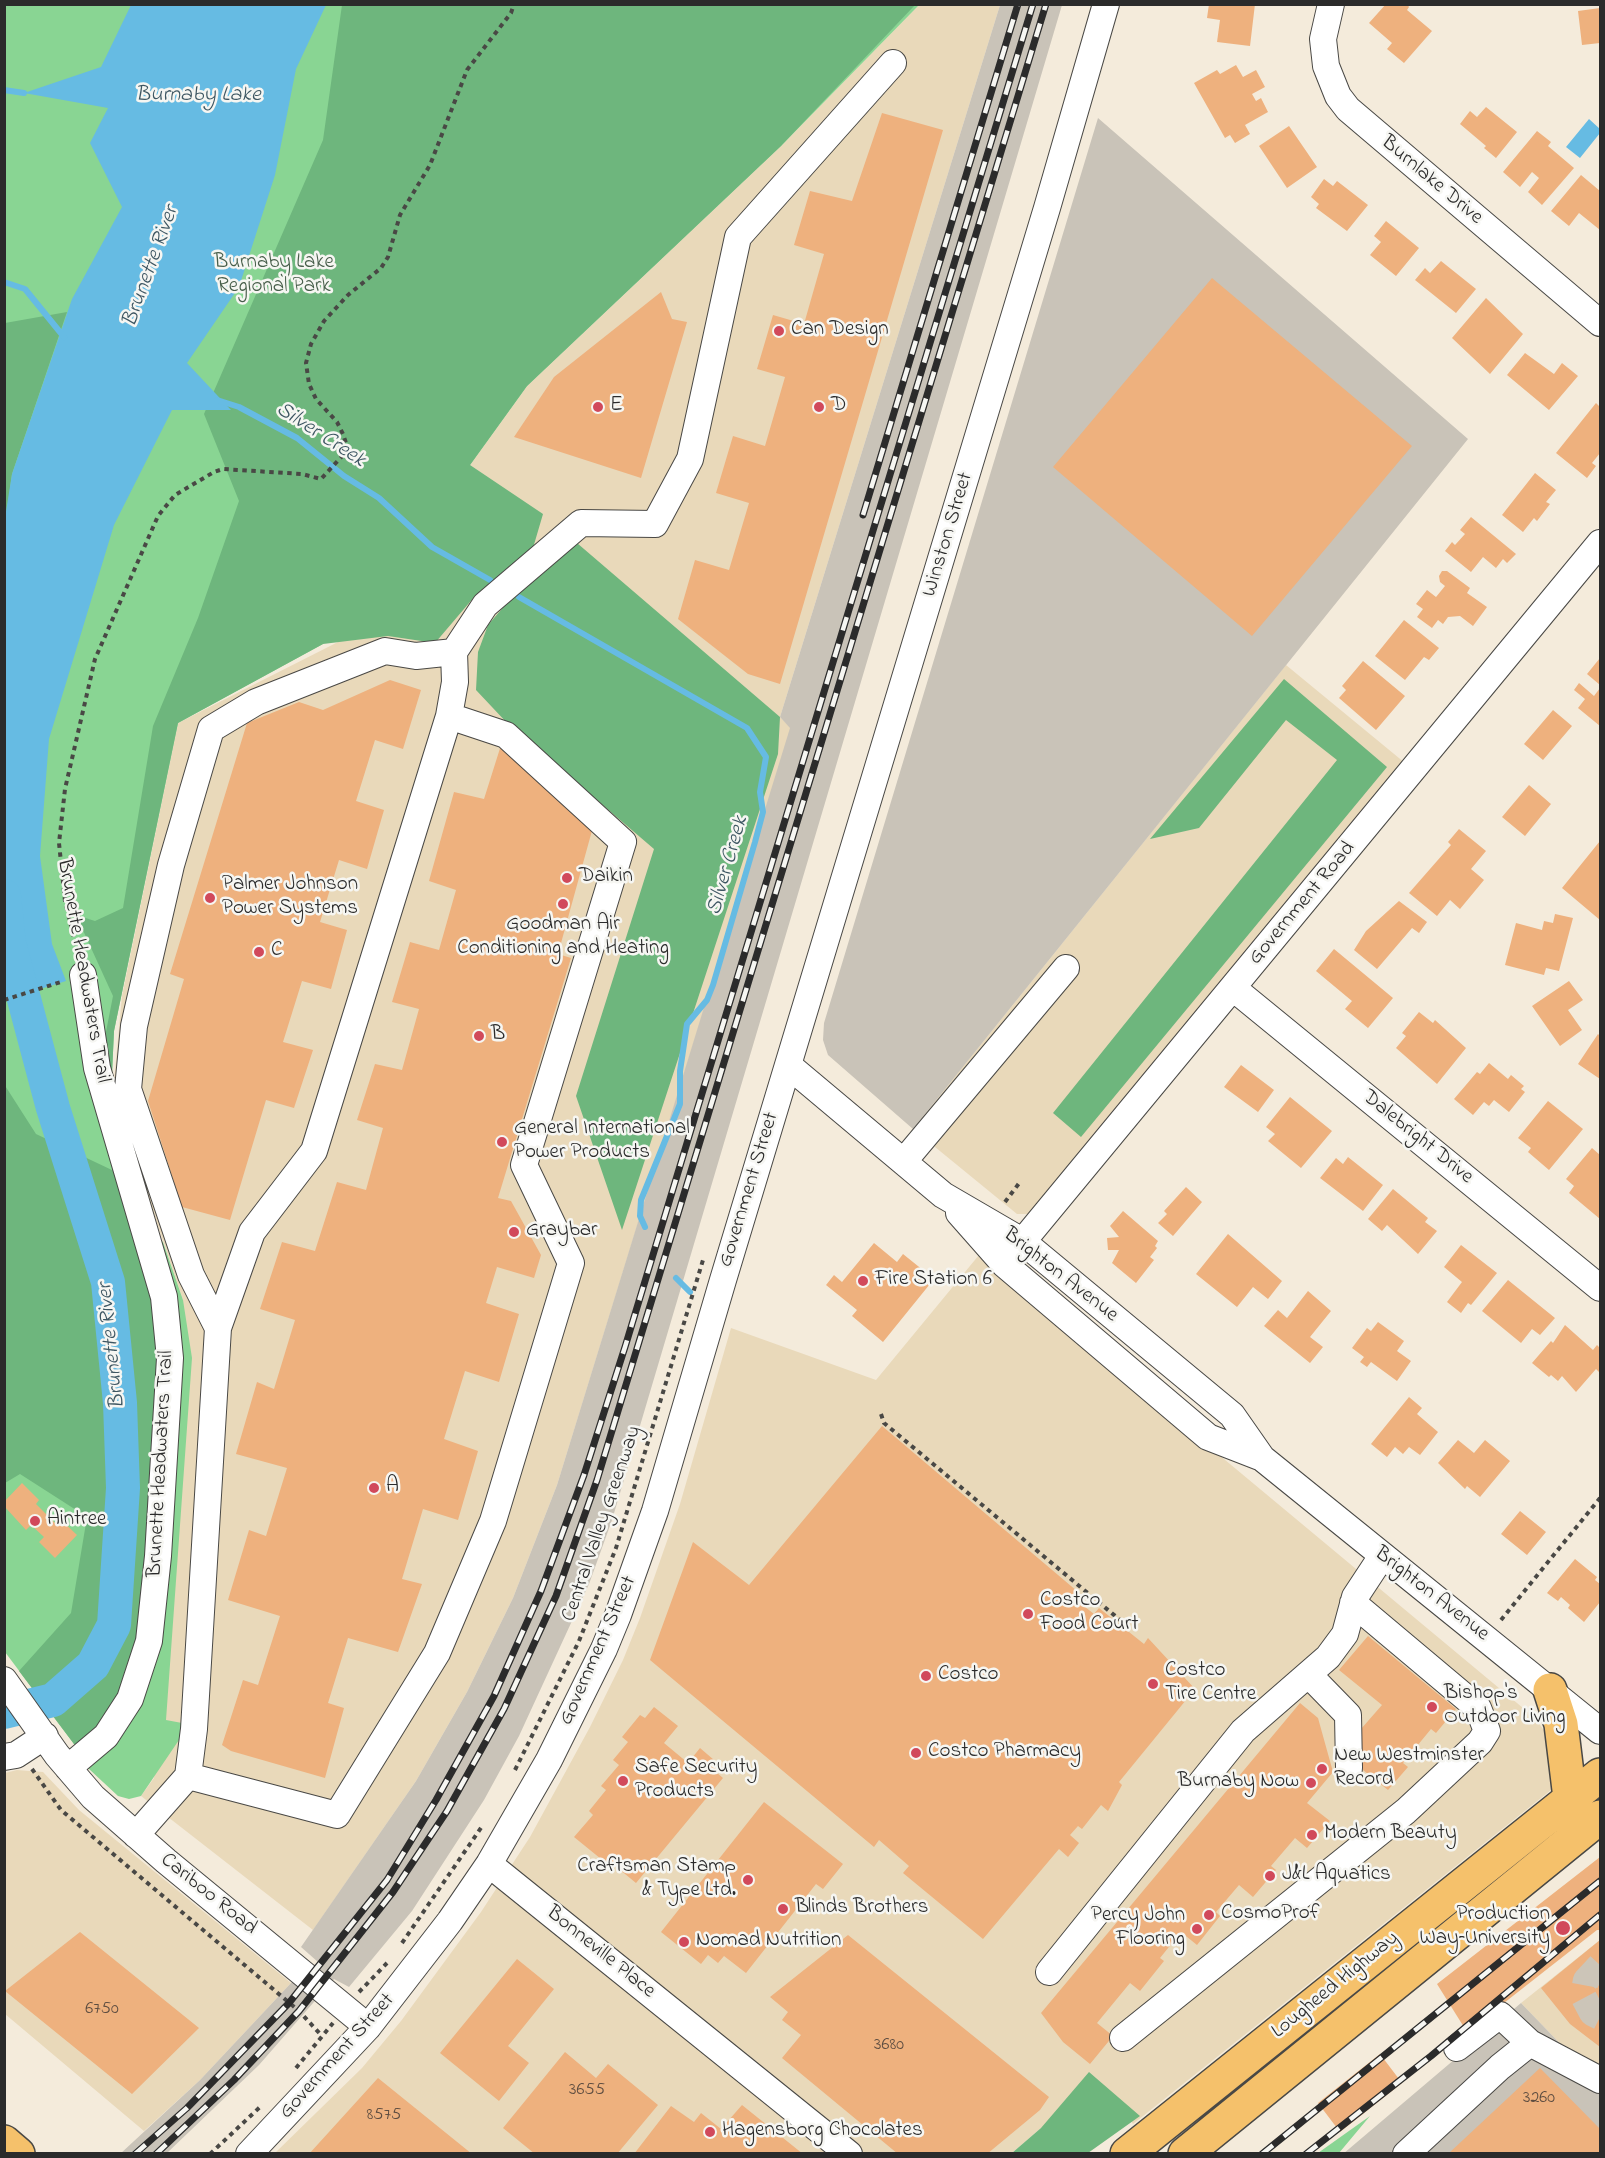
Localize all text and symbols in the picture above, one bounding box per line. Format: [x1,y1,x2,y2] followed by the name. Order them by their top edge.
[135,83,261,109] water label: Burnaby Lake
[1375,131,1487,231] street label: Burnlake Drive
[118,203,186,331] water label: Brunette River
[214,251,334,301] park label: Burnaby Lake Regional Park
[791,318,889,344] place label: Can Design
[772,324,786,338] marker: Can Design
[610,394,623,420] place label: E
[831,394,846,420] place label: D
[270,397,370,475] water label: Silver Creek
[591,400,605,414] marker: E
[812,400,826,414] marker: D
[918,470,980,600] street label: Winston Street
[702,814,756,918] water label: Silver Creek
[1244,837,1362,971] street label: Government Road
[50,857,114,1085] street label: Brunette Headwaters Trail
[579,865,633,891] place label: Daikin
[560,871,574,885] marker: Daikin
[222,873,358,923] place label: Palmer Johnson Power Systems
[203,891,217,905] marker: Palmer Johnson Power Systems
[556,897,570,911] marker: Goodman Air Conditioning and Heating
[457,913,669,963] place label: Goodman Air Conditioning and Heating
[271,939,283,965] place label: C
[252,945,266,959] marker: C
[491,1023,505,1049] place label: B
[472,1029,486,1043] marker: B
[1356,1085,1478,1191] street label: Dalebright Drive
[715,1110,785,1270] street label: Government Street
[514,1117,690,1167] place label: General International Power Products
[495,1135,509,1149] marker: General International Power Products
[526,1219,598,1245] place label: Graybar
[997,1223,1123,1329] street label: Brighton Avenue
[507,1225,521,1239] marker: Graybar
[875,1268,992,1294] place label: Fire Station 6
[856,1274,870,1288] marker: Fire Station 6
[93,1281,133,1411] water label: Brunette River
[143,1350,181,1578] street label: Brunette Headwaters Trail
[558,1423,648,1625] street label: Central Valley Greenway
[386,1475,399,1501] place label: A
[367,1481,381,1495] marker: A
[47,1508,106,1534] place label: Aintree
[28,1514,42,1528] marker: Aintree
[1368,1542,1494,1648] street label: Brighton Avenue
[555,1573,643,1729] street label: Government Street
[1040,1589,1139,1639] place label: Costco Food Court
[1021,1607,1035,1621] marker: Costco Food Court
[1165,1659,1256,1709] place label: Costco Tire Centre
[938,1663,998,1689] place label: Costco
[919,1669,933,1683] marker: Costco
[1146,1677,1160,1691] marker: Costco Tire Centre
[1444,1682,1565,1732] place label: Bishop's Outdoor Living
[1425,1700,1439,1714] marker: Bishop's Outdoor Living
[928,1740,1081,1766] place label: Costco Pharmacy
[1334,1744,1484,1794] place label: New Westminster Record
[909,1746,923,1760] marker: Costco Pharmacy
[635,1756,757,1806] place label: Safe Security Products
[1315,1762,1329,1776] marker: New Westminster Record
[1178,1770,1299,1796] place label: Burnaby Now
[616,1774,630,1788] marker: Safe Security Products
[1304,1776,1318,1790] marker: Burnaby Now
[1324,1822,1457,1848] place label: Modern Beauty
[1305,1828,1319,1842] marker: Modern Beauty
[155,1848,261,1942] street label: Cariboo Road
[577,1855,736,1905] place label: Craftsman Stamp & Type Ltd.
[1282,1863,1391,1889] place label: J&L Aquatics
[1263,1869,1277,1883] marker: J&L Aquatics
[741,1873,755,1887] marker: Craftsman Stamp & Type Ltd.
[795,1896,928,1922] place label: Blinds Brothers
[540,1901,660,2005] street label: Bonneville Place
[776,1902,790,1916] marker: Blinds Brothers
[1221,1902,1319,1928] place label: CosmoProf
[1419,1903,1550,1953] place label: Production Way–University
[1091,1904,1185,1954] place label: Percy John Flooring
[1202,1908,1216,1922] marker: CosmoProf
[1554,1919,1572,1937] marker: Production Way–University
[1190,1922,1204,1936] marker: Percy John Flooring
[1267,1927,1405,2045] street label: Lougheed Highway
[696,1929,841,1955] place label: Nomad Nutrition
[677,1935,691,1949] marker: Nomad Nutrition
[275,1989,401,2125] street label: Government Street
[85,1999,119,2021] house number: 6750
[874,2035,904,2057] house number: 3680
[569,2080,605,2102] house number: 3655
[1523,2088,1555,2110] house number: 3260
[367,2105,401,2127] house number: 8575
[722,2119,923,2145] place label: Hagensborg Chocolates
[703,2125,717,2139] marker: Hagensborg Chocolates

